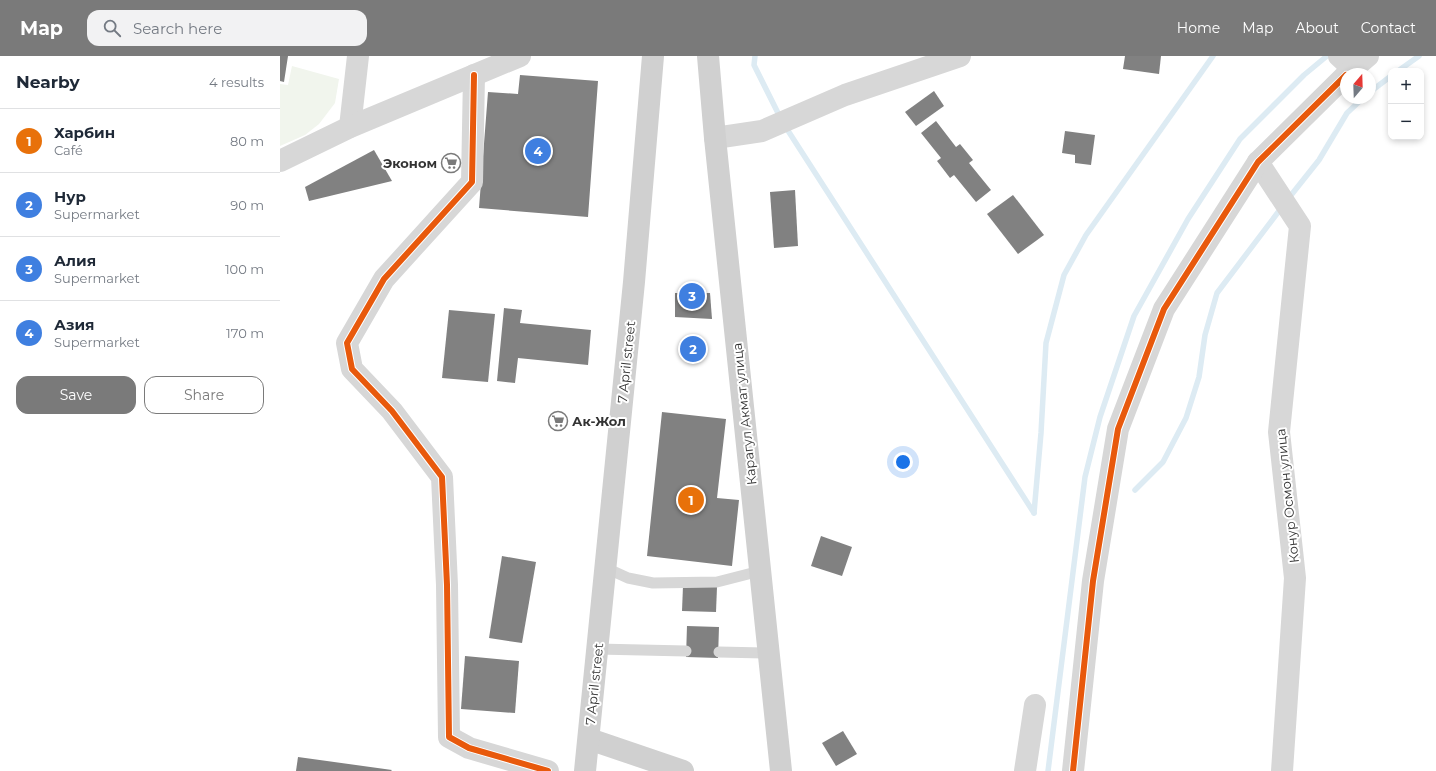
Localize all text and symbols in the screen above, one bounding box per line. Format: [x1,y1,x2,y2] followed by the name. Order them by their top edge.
[87,10,367,46] search box
[20,17,63,40] text: Map
[101,17,123,39] icon: search
[133,19,222,38] text: Search here
[1177,19,1220,37] text: Home
[1242,19,1273,37] text: Map
[1295,19,1339,37] text: About
[1361,19,1416,37] text: Contact
[1340,68,1376,104] north arrow
[1388,68,1424,140] map controls
[1388,68,1424,104] button: +
[16,72,80,92] text: Nearby
[209,74,264,90] text: 4 results
[1388,104,1424,140] button: −
[54,123,115,142] text: Харбин
[26,133,32,149] text: 1
[230,133,264,149] text: 80 m
[525,136,551,166] pin: 4
[54,142,83,158] text: Café
[440,152,462,174] supermarket icon: Эконом
[383,155,437,171] place label: Эконом
[54,187,86,206] text: Нур
[25,197,33,213] text: 2
[230,197,264,213] text: 90 m
[54,206,140,222] text: Supermarket
[54,251,96,270] text: Алия
[25,261,33,277] text: 3
[225,261,264,277] text: 100 m
[54,270,140,286] text: Supermarket
[679,281,705,311] pin: 3
[54,315,95,334] text: Азия
[614,320,638,404] street label: 7 April street
[25,325,33,341] text: 4
[226,325,264,341] text: 170 m
[54,334,140,350] text: Supermarket
[680,334,706,364] pin: 2
[729,342,759,486] street label: Карагул Акмат улица
[16,376,136,414] button: Save
[144,376,264,414] button: Share
[547,410,569,432] supermarket icon: Ак-Жол
[572,413,626,429] place label: Ак-Жол
[1272,428,1302,564] street label: Конур Осмон улица
[893,452,913,472] your location
[678,485,704,515] pin: 1
[582,642,606,726] street label: 7 April street

